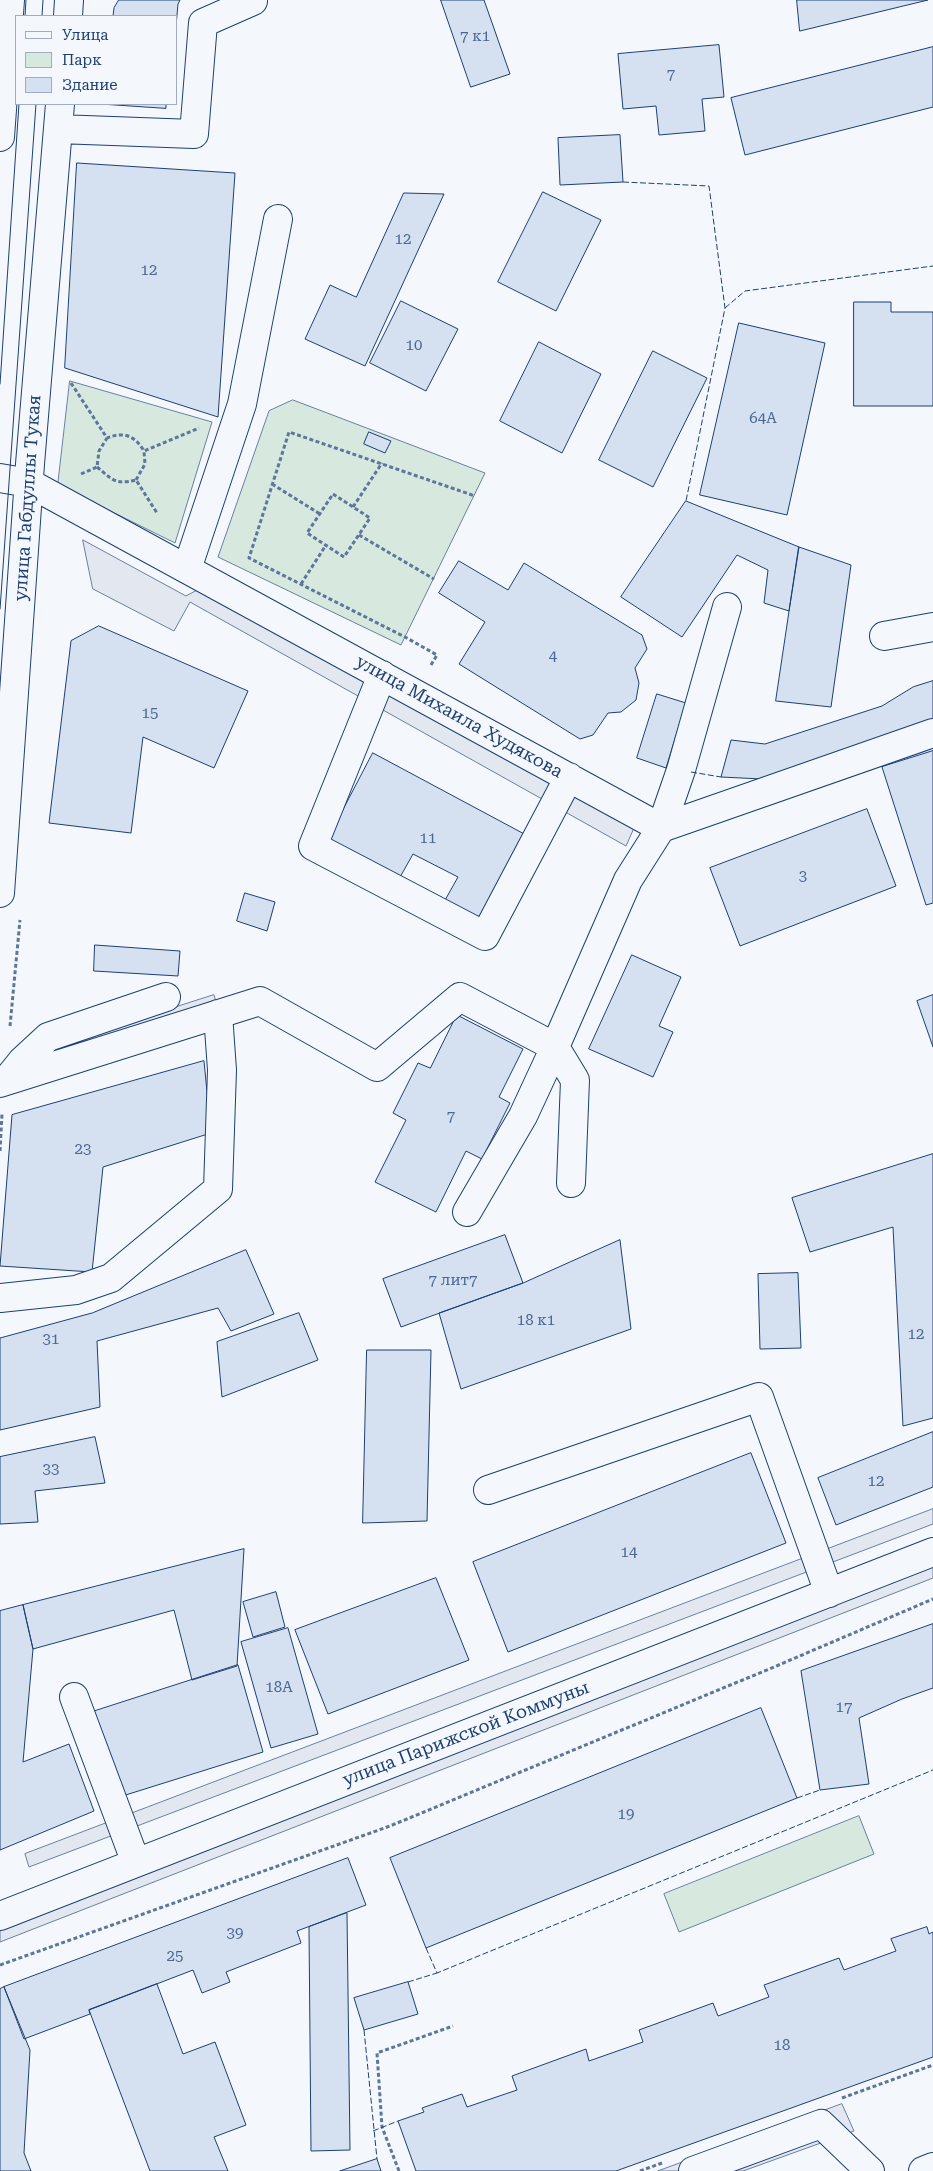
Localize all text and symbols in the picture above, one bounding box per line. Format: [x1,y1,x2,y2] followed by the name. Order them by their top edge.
[15,15,178,105] legend
[62,26,108,44] text: Улица
[460,28,490,46] house number: 7 к1
[62,51,102,69] text: Парк
[667,66,675,84] house number: 7
[62,76,118,94] text: Здание
[395,231,411,249] house number: 12
[141,262,157,280] house number: 12
[406,337,422,355] house number: 10
[10,394,46,602] street label: улица Габдуллы Тукая
[749,410,777,428] house number: 64А
[549,648,557,666] house number: 4
[352,651,566,783] street label: улица Михаила Худякова
[142,705,158,723] house number: 15
[420,830,436,848] house number: 11
[799,868,807,886] house number: 3
[447,1108,455,1126] house number: 7
[75,1141,91,1159] house number: 23
[429,1272,477,1290] house number: 7 лит7
[517,1312,555,1330] house number: 18 к1
[908,1326,924,1344] house number: 12
[43,1331,59,1349] house number: 31
[43,1461,59,1479] house number: 33
[868,1473,884,1491] house number: 12
[621,1544,637,1562] house number: 14
[340,1677,592,1791] street label: улица Парижской Коммуны
[265,1679,293,1697] house number: 18А
[836,1699,852,1717] house number: 17
[618,1806,634,1824] house number: 19
[227,1925,243,1943] house number: 39
[167,1948,183,1966] house number: 25
[774,2037,790,2055] house number: 18

